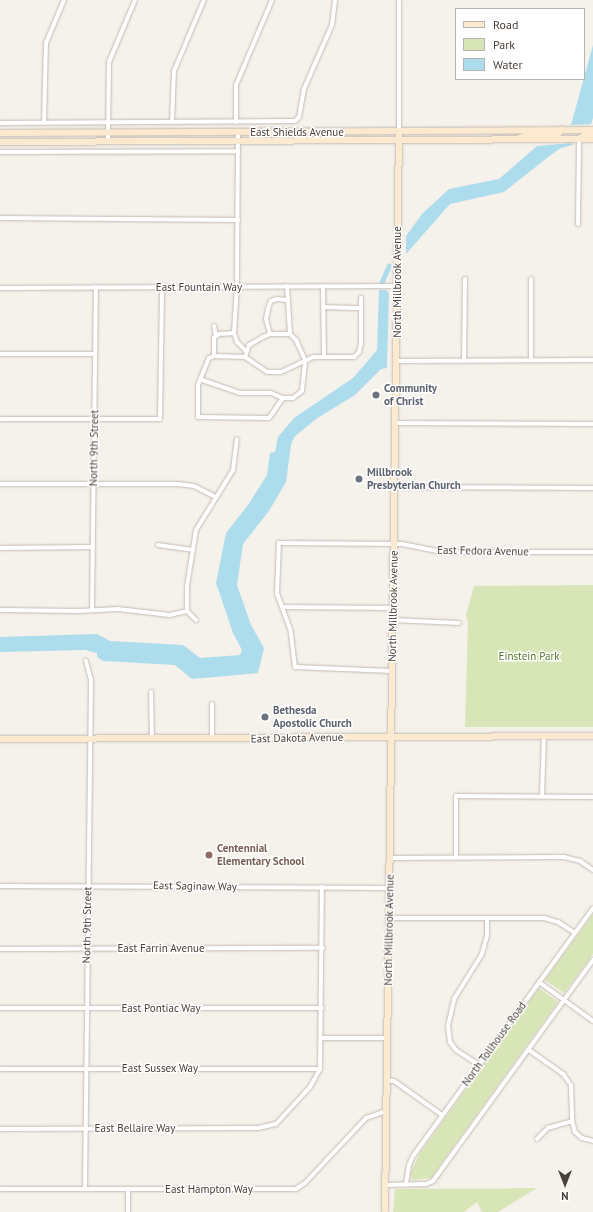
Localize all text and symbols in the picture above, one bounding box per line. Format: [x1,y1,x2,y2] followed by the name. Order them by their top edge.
[455,8,585,80] legend
[493,17,518,32] text: Road
[493,37,515,52] text: Park
[493,57,523,72] text: Water
[250,125,344,139] street label: East Shields Avenue
[390,226,404,338] street label: North Millbrook Avenue
[156,280,242,294] street label: East Fountain Way
[384,382,437,408] place label: Community of Christ
[371,390,381,400] marker: Community of Christ
[87,409,101,487] street label: North 9th Street
[367,466,461,492] place label: Millbrook Presbyterian Church
[354,474,364,484] marker: Millbrook Presbyterian Church
[437,544,529,558] street label: East Fedora Avenue
[385,550,401,662] street label: North Millbrook Avenue
[499,649,559,663] park label: Einstein Park
[273,704,352,730] place label: Bethesda Apostolic Church
[260,712,270,722] marker: Bethesda Apostolic Church
[250,731,344,745] street label: East Dakota Avenue
[217,842,305,868] place label: Centennial Elementary School
[204,850,214,860] marker: Centennial Elementary School
[381,874,397,986] street label: North Millbrook Avenue
[153,879,237,893] street label: East Saginaw Way
[80,886,94,964] street label: North 9th Street
[117,941,205,955] street label: East Farrin Avenue
[459,999,529,1089] street label: North Tollhouse Road
[121,1001,201,1015] street label: East Pontiac Way
[122,1061,198,1075] street label: East Sussex Way
[95,1121,175,1135] street label: East Bellaire Way
[545,1164,585,1204] north arrow
[165,1182,253,1196] street label: East Hampton Way
[561,1189,569,1203] text: N

